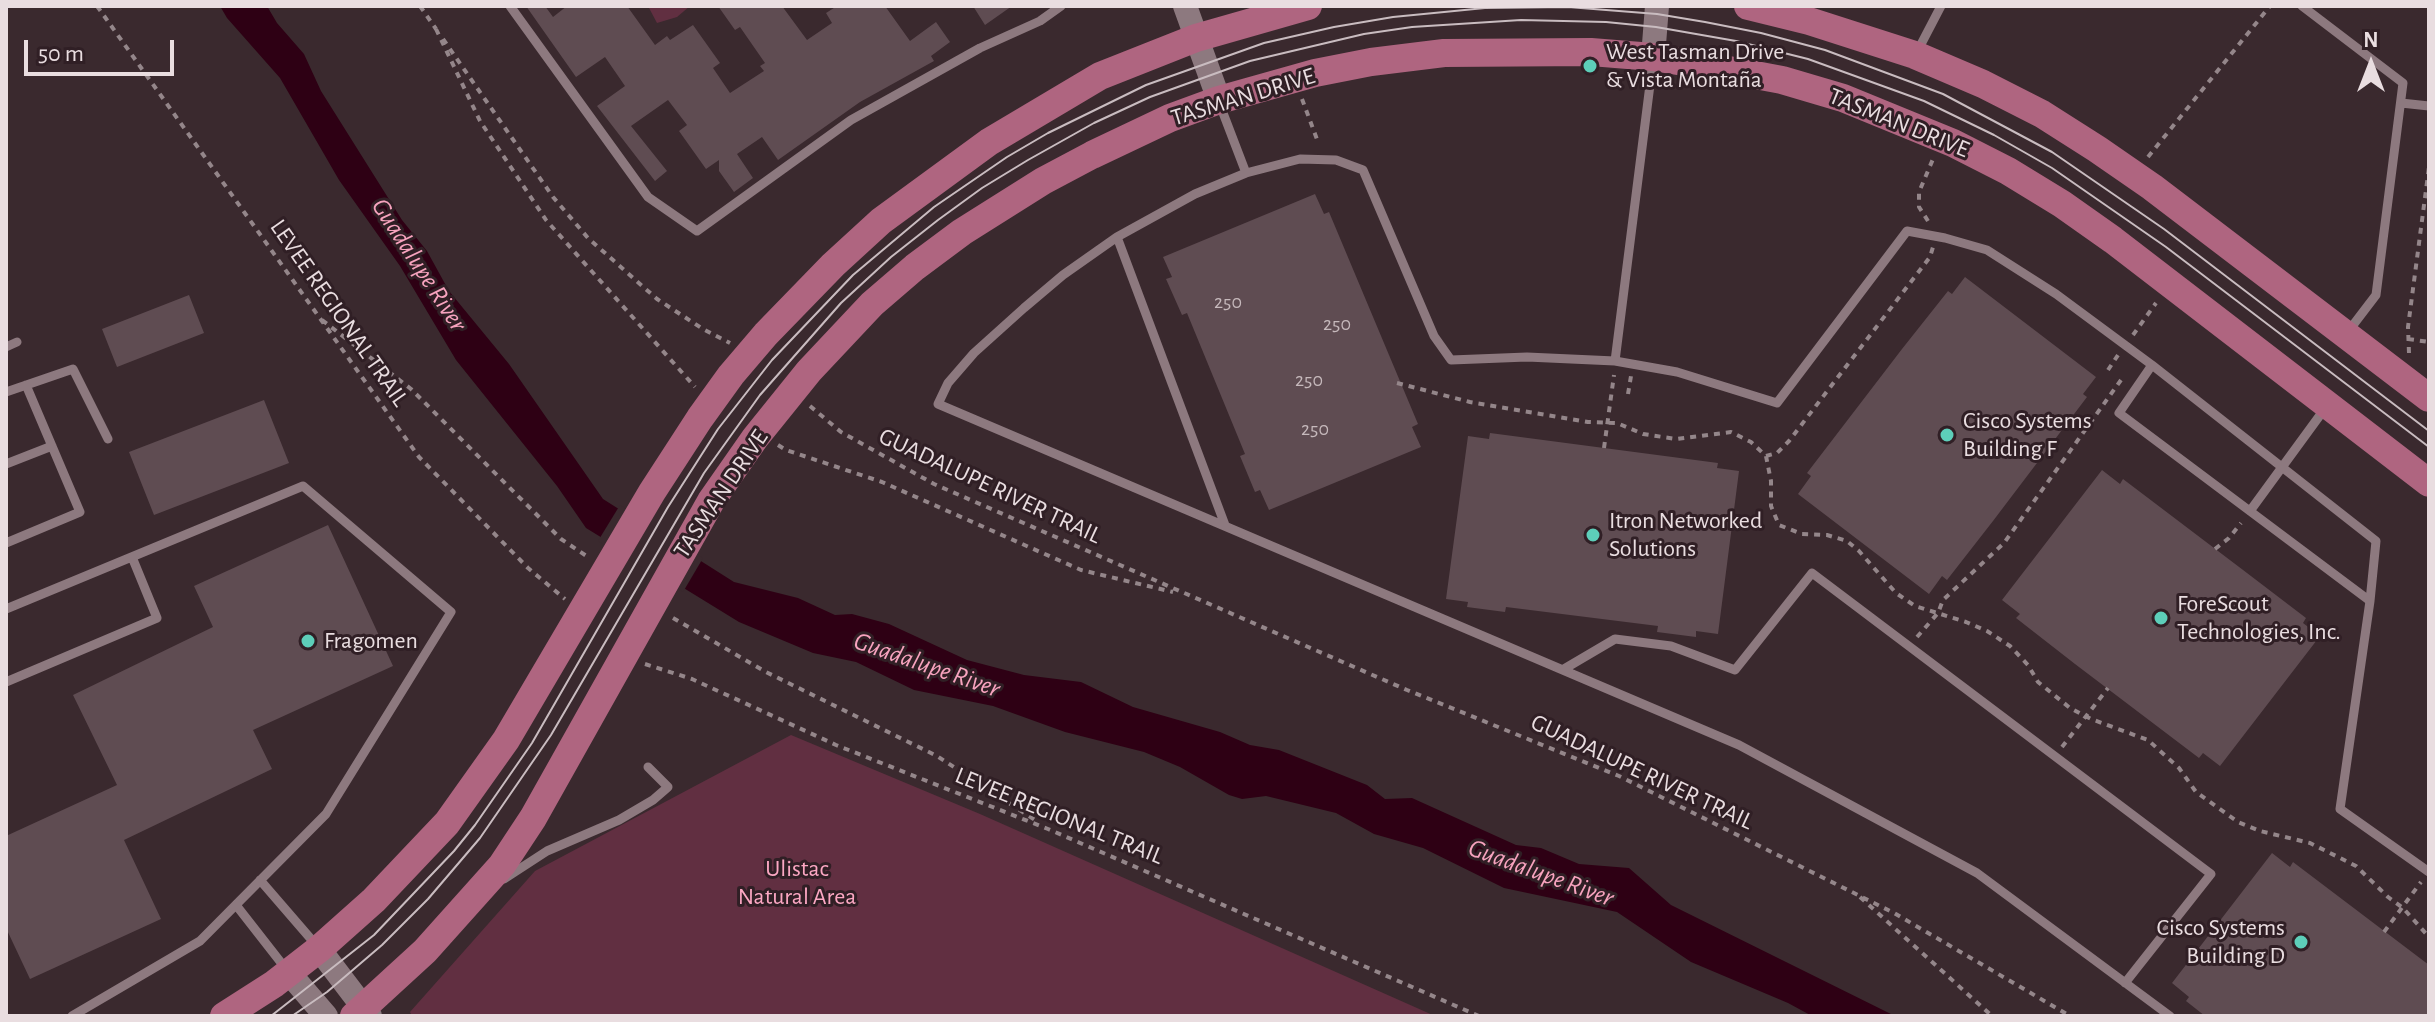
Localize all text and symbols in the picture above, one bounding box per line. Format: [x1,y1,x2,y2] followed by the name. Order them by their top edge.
[28,24,178,74] scale bar
[2331,24,2411,104] north arrow
[2363,29,2379,51] text: N
[1606,38,1784,94] place label: West Tasman Drive & Vista Montaña
[38,42,84,66] text: 50 m
[1581,57,1599,75] marker: West Tasman Drive & Vista Montaña
[1168,61,1318,133] street label: TASMAN DRIVE
[1825,82,1973,164] street label: TASMAN DRIVE
[364,193,474,337] water label: Guadalupe River
[264,214,414,412] street label: LEVEE REGIONAL TRAIL
[1214,290,1242,314] house number: 250
[1323,312,1351,336] house number: 250
[1295,368,1323,392] house number: 250
[1963,407,2092,463] place label: Cisco Systems Building F
[1301,417,1329,441] house number: 250
[874,422,1106,550] street label: GUADALUPE RIVER TRAIL
[667,424,775,564] street label: TASMAN DRIVE
[1938,426,1956,444] marker: Cisco Systems Building F
[1609,507,1762,563] place label: Itron Networked Solutions
[1584,526,1602,544] marker: Itron Networked Solutions
[2177,590,2341,646] place label: ForeScout Technologies, Inc.
[2152,609,2170,627] marker: ForeScout Technologies, Inc.
[850,625,1004,705] water label: Guadalupe River
[324,627,418,655] place label: Fragomen
[299,632,317,650] marker: Fragomen
[1526,708,1758,836] street label: GUADALUPE RIVER TRAIL
[951,761,1167,871] street label: LEVEE REGIONAL TRAIL
[1464,832,1618,914] water label: Guadalupe River
[738,855,856,911] park label: Ulistac Natural Area
[2156,914,2285,970] place label: Cisco Systems Building D
[2292,933,2310,951] marker: Cisco Systems Building D

